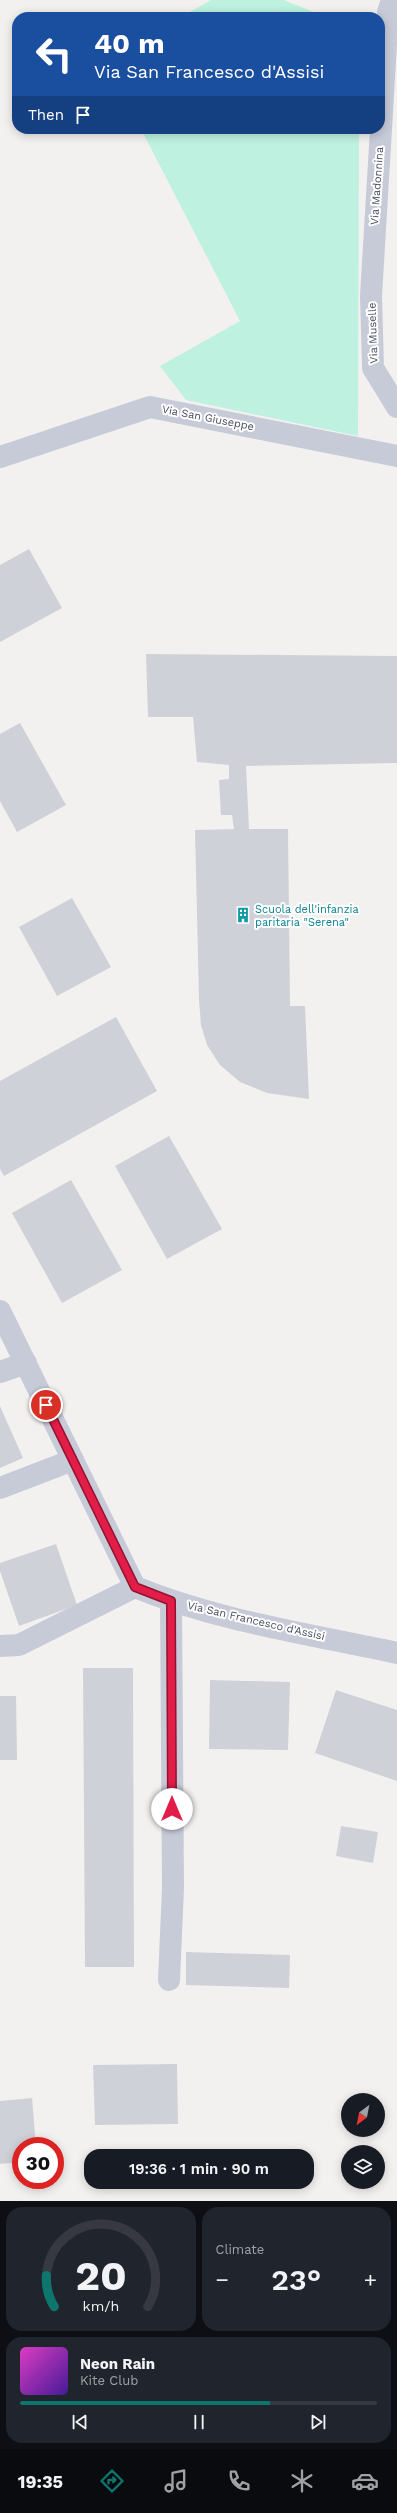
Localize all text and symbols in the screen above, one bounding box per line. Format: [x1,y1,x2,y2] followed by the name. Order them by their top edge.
[94,27,164,60] text: 40 m
[28,28,80,80] icon: left
[94,61,324,82] text: Via San Francesco d'Assisi
[72,104,94,126] icon: arrive
[28,106,64,124] text: Then
[368,146,386,226] street label: Via Madonnina
[365,302,381,364] street label: Via Muselle
[161,403,255,433] street label: Via San Giuseppe
[255,903,359,929] place label: Scuola dell'infanzia paritaria "Serena"
[234,906,252,924] building icon: Scuola dell'infanzia paritaria "Serena"
[29,1388,63,1422] pin
[35,1394,57,1416] icon: arrive
[186,1599,326,1643] street label: Via San Francesco d'Assisi
[151,1788,193,1830] position arrow
[341,2093,385,2137] north arrow
[341,2093,385,2189] map controls
[12,2137,64,2189] speed limit sign: 30
[341,2145,385,2189] button: layers
[129,2160,269,2178] text: 19:36 · 1 min · 90 m
[216,2242,264,2257] text: Climate
[75,2251,127,2300] text: 20
[271,2262,321,2297] text: 23°
[216,2267,229,2292] text: −
[364,2267,377,2292] text: +
[82,2298,119,2314] text: km/h
[80,2355,155,2373] text: Neon Rain
[80,2373,138,2388] text: Kite Club
[69,2411,91,2433] icon: previous
[188,2411,210,2433] icon: pause
[307,2411,329,2433] icon: next
[98,2467,126,2495] icon: directions
[162,2467,190,2495] icon: music
[225,2467,253,2495] icon: phone
[288,2467,316,2495] icon: climate
[351,2467,379,2495] icon: car
[18,2471,63,2492] text: 19:35

